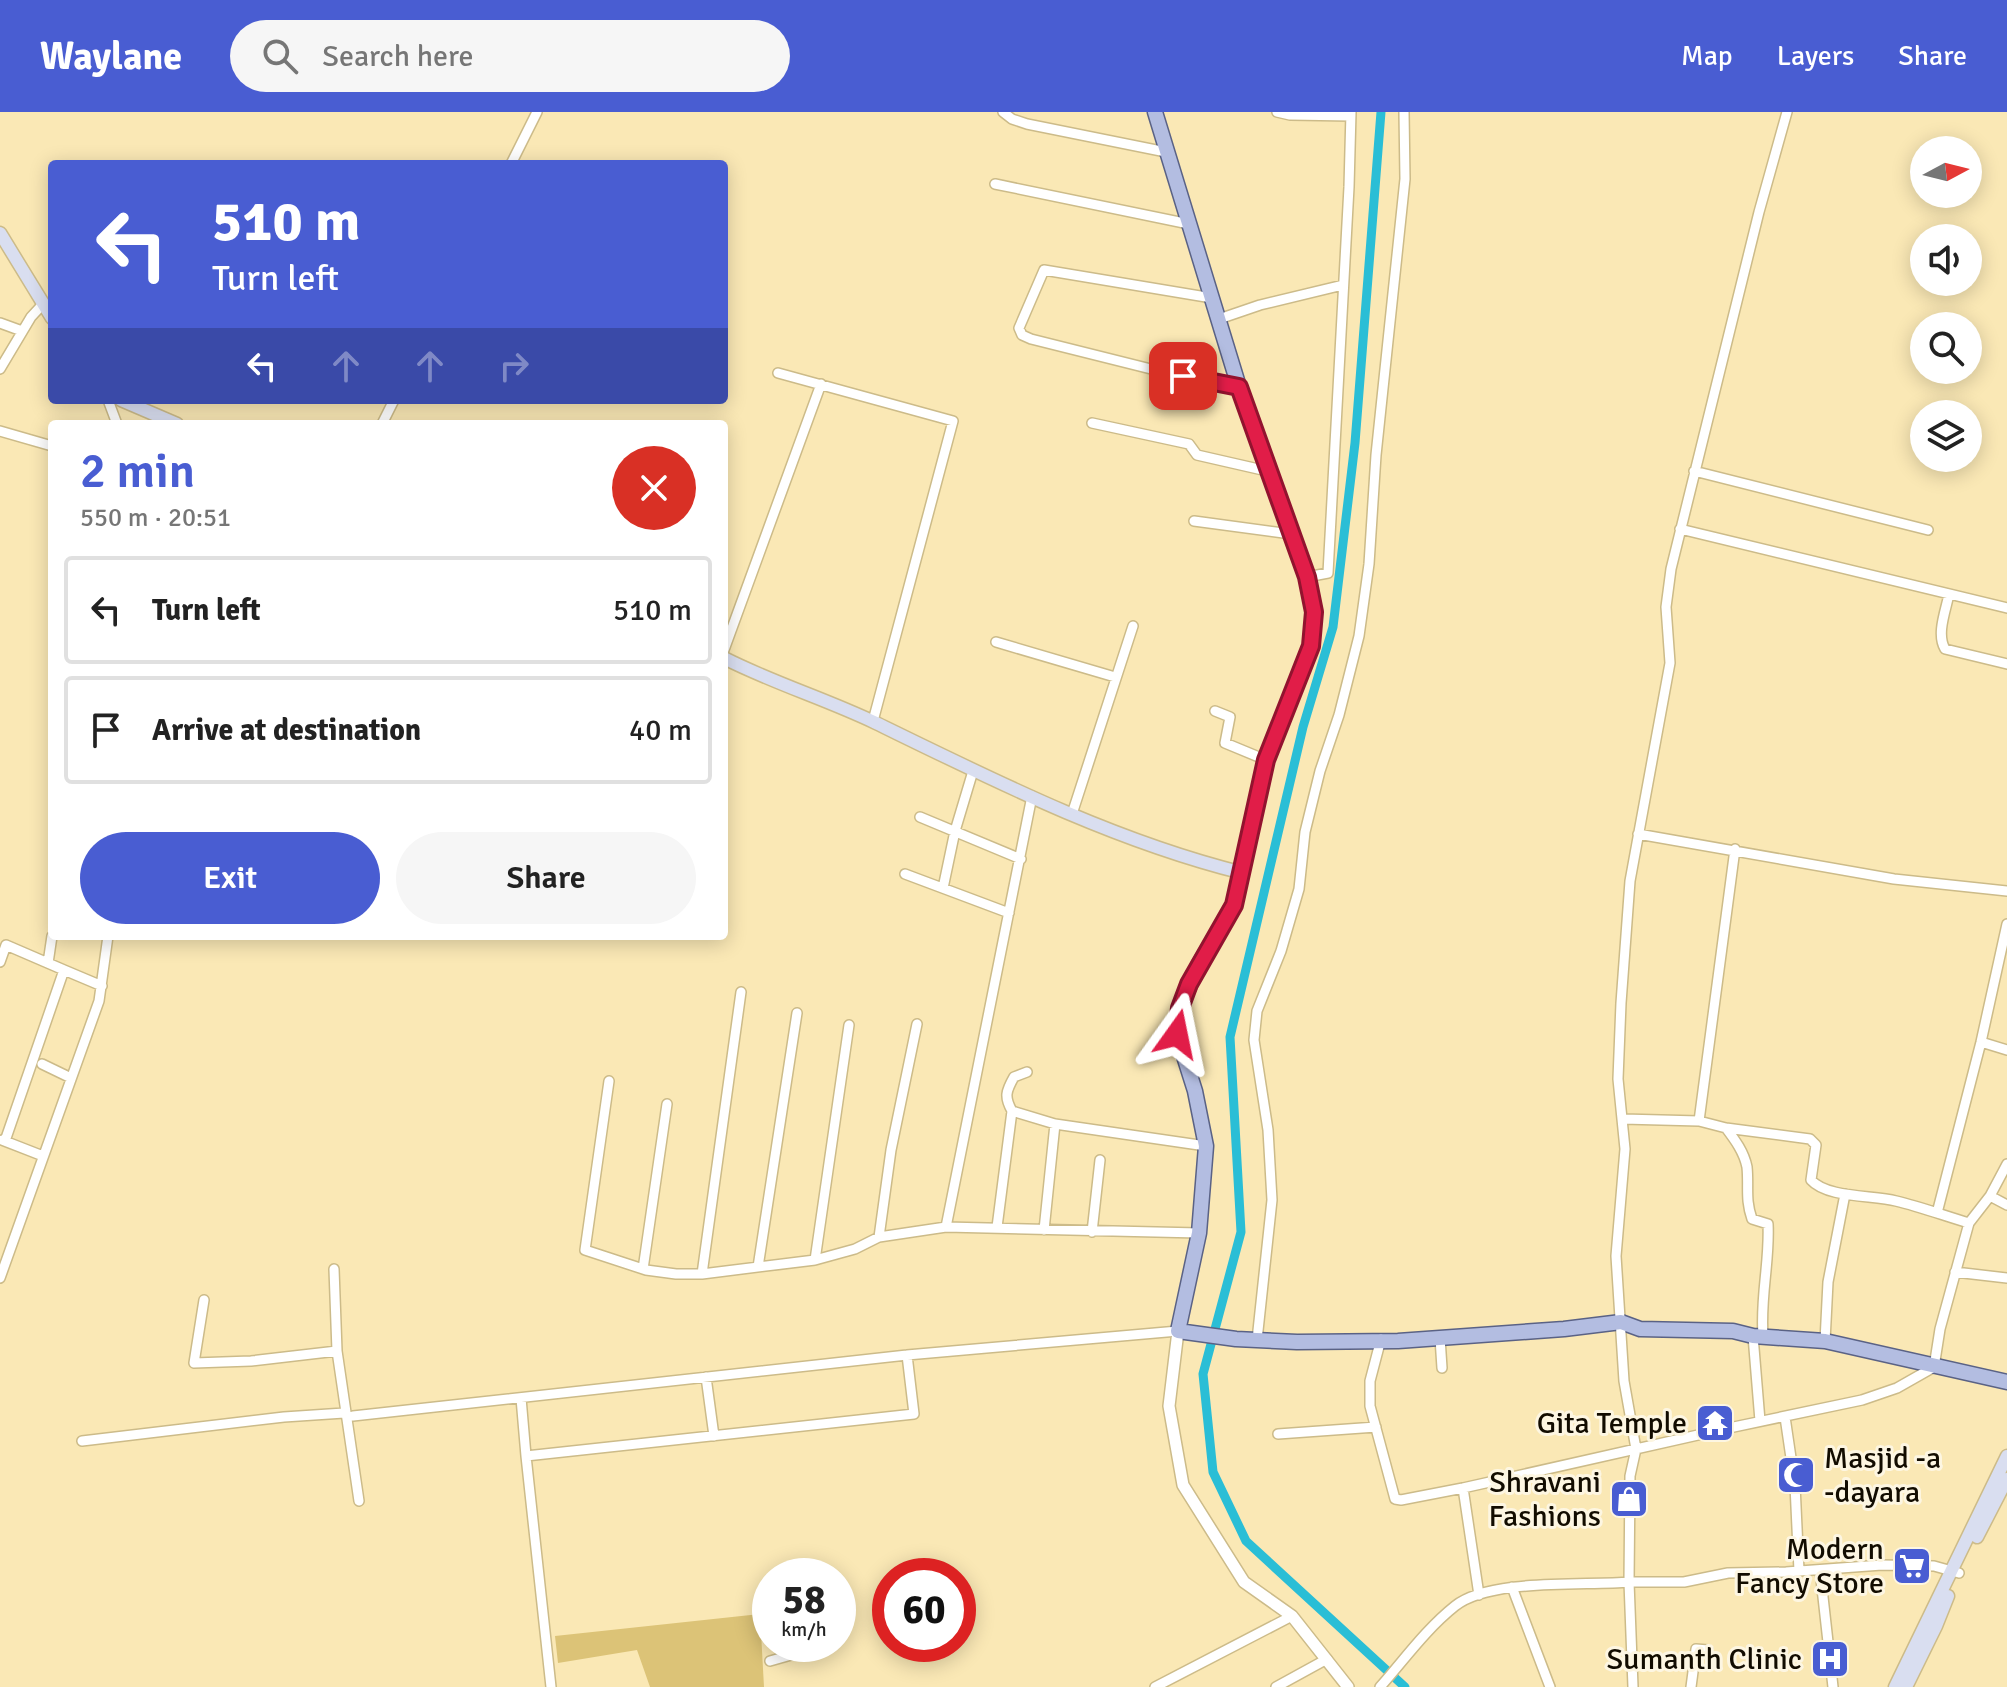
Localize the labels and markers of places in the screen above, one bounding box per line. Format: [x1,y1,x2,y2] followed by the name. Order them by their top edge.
[1149,342,1217,410] pin
[1694,1402,1736,1444] temple icon: Gita Temple
[1537,1405,1687,1442] place label: Gita Temple
[1824,1440,1941,1511] place label: Masjid -a -dayara
[1775,1454,1817,1496] mosque icon: Masjid -a -dayara
[1488,1464,1601,1535] place label: Shravani Fashions
[1608,1478,1650,1520] shop icon: Shravani Fashions
[1735,1531,1884,1602] place label: Modern Fancy Store
[1891,1545,1933,1587] supermarket icon: Modern Fancy Store
[1809,1638,1851,1680] hospital icon: Sumanth Clinic
[1606,1641,1802,1678] place label: Sumanth Clinic

